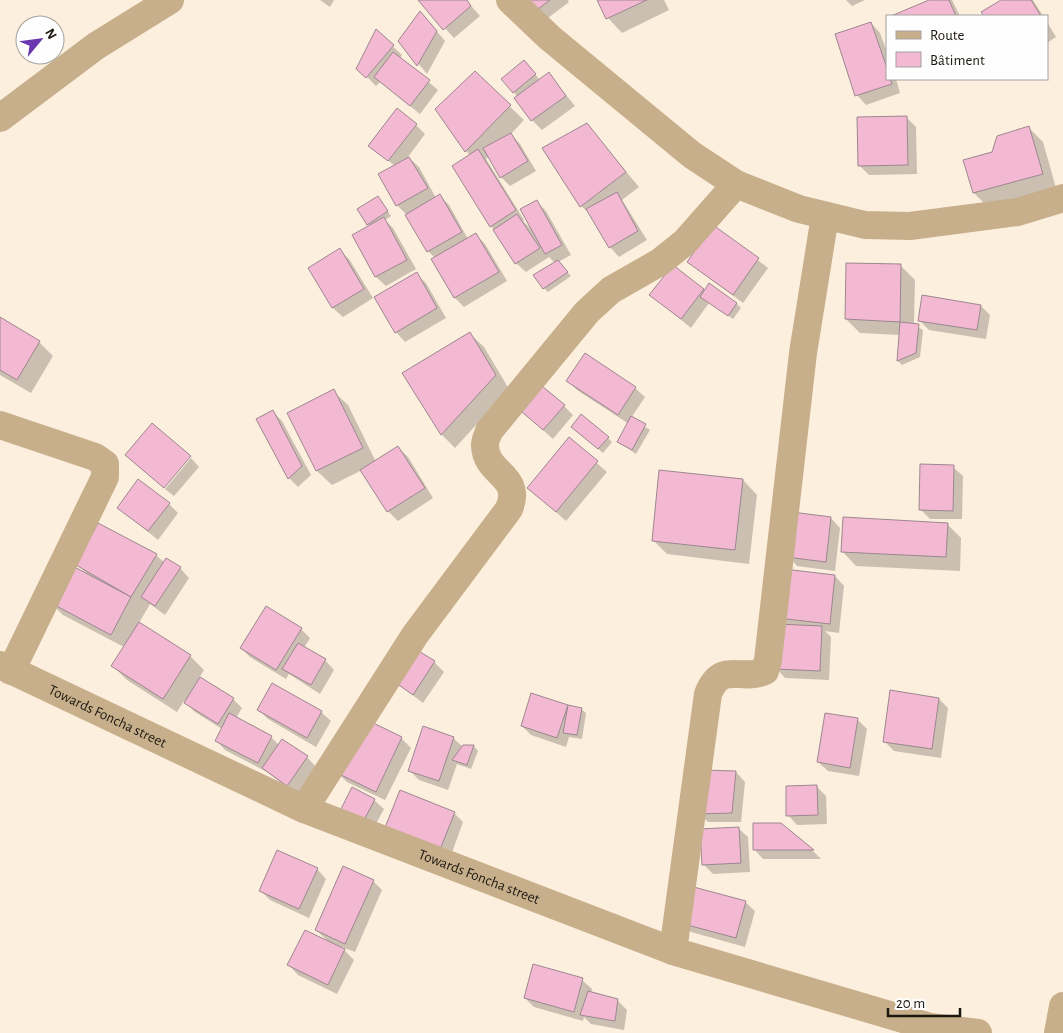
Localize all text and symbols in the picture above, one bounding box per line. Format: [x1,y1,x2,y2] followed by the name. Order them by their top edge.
[15,15,65,65] north arrow
[886,15,1048,80] legend
[42,27,59,42] text: N
[930,28,964,43] text: Route
[930,53,985,68] text: Bâtiment
[46,682,169,751] street label: Towards Foncha street
[416,847,542,907] street label: Towards Foncha street
[888,986,960,1018] scale bar
[896,996,925,1011] text: 20 m

